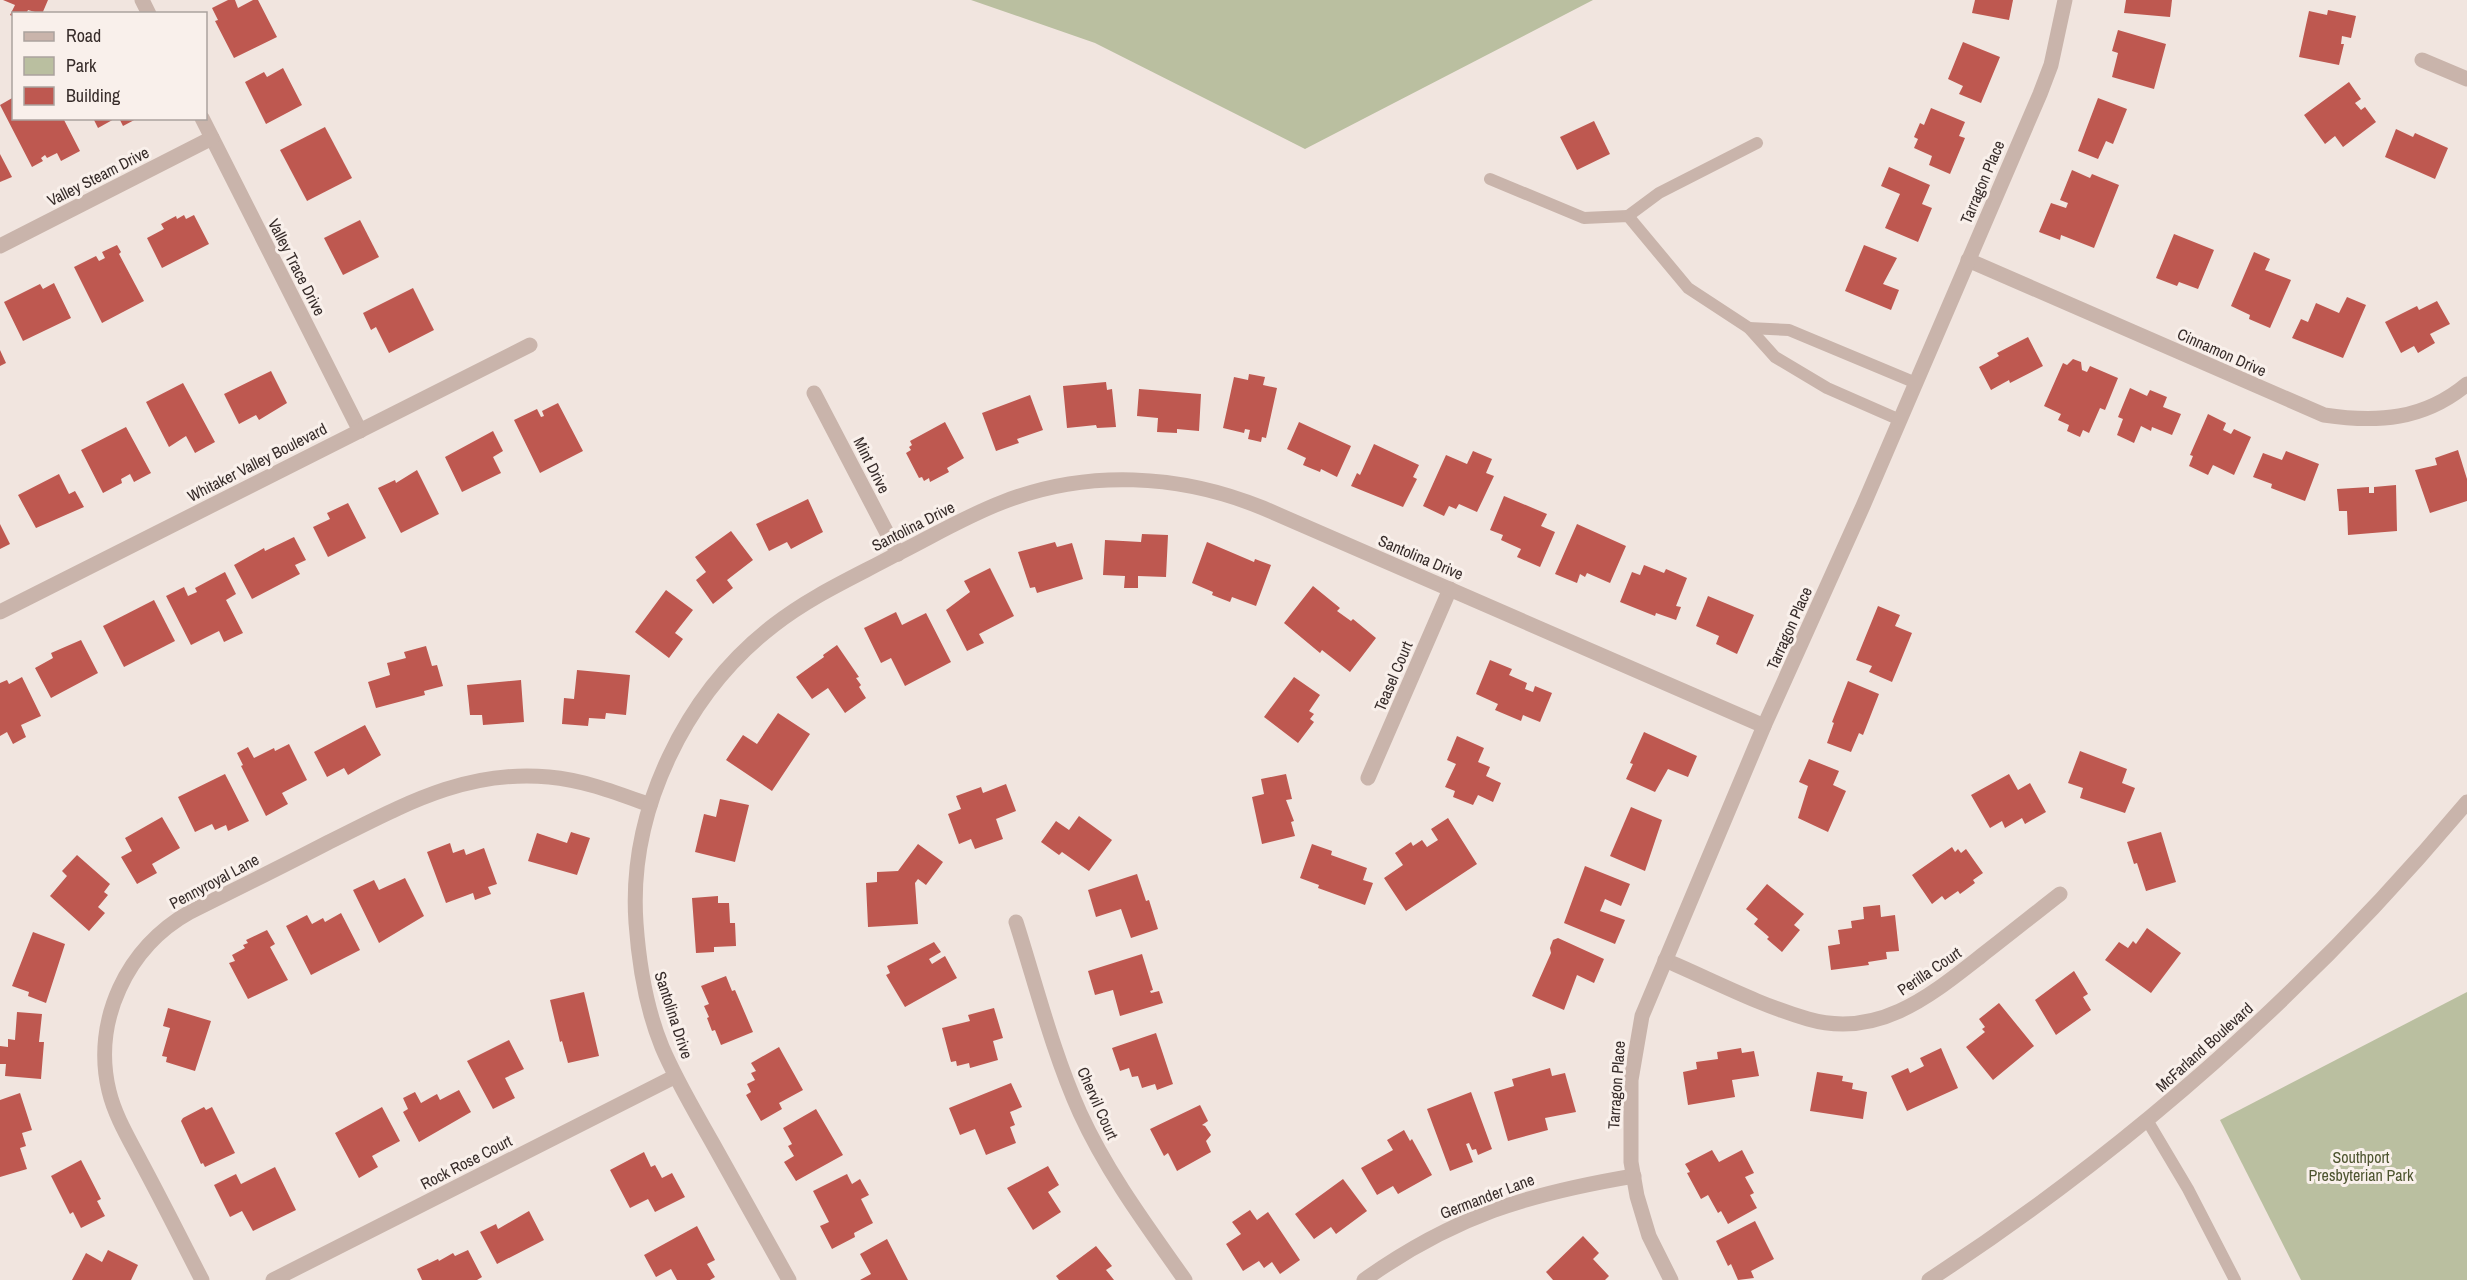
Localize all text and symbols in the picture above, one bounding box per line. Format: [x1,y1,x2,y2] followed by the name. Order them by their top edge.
[12,12,207,120] legend
[66,23,101,48] text: Road
[66,53,97,78] text: Park
[66,83,121,108] text: Building
[1955,137,2009,227] street label: Tarragon Place
[43,141,153,211] street label: Valley Steam Drive
[263,215,331,319] street label: Valley Trace Drive
[2174,323,2270,381] street label: Cinnamon Drive
[184,417,330,507] street label: Whitaker Valley Boulevard
[848,433,896,497] street label: Mint Drive
[868,496,958,556] street label: Santolina Drive
[1375,529,1467,585] street label: Santolina Drive
[1761,583,1817,673] street label: Tarragon Place
[1368,637,1418,714] street label: Teasel Court
[165,848,263,914] street label: Pennyroyal Lane
[1893,941,1966,1001] street label: Perilla Court
[650,969,698,1061] street label: Santolina Drive
[2151,997,2257,1097] street label: McFarland Boulevard
[1602,1040,1630,1130] street label: Tarragon Place
[1072,1063,1124,1143] street label: Chervil Court
[417,1129,516,1194] street label: Rock Rose Court
[2308,1146,2414,1186] park label: Southport Presbyterian Park
[1437,1168,1537,1224] street label: Germander Lane

